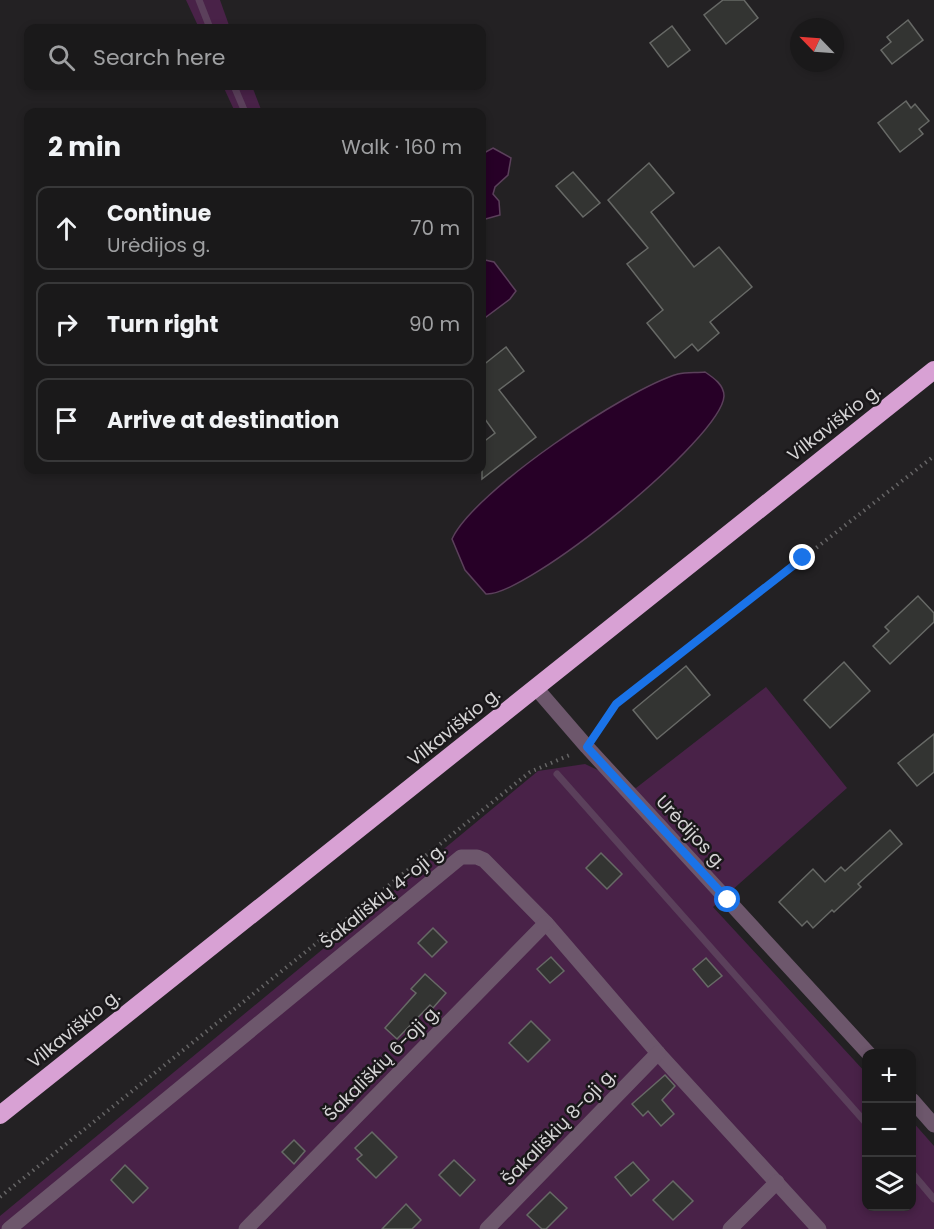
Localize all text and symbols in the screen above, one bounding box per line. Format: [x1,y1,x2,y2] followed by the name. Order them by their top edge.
[790,18,844,72] north arrow
[24,24,486,90] search box
[45,41,78,74] icon: search
[93,42,226,73] text: Search here
[48,129,121,165] text: 2 min
[341,133,462,161] text: Walk · 160 m
[107,198,211,229] text: Continue
[50,212,83,245] icon: ahead
[411,214,460,242] text: 70 m
[107,231,210,259] text: Urėdijos g.
[50,308,83,341] icon: right
[107,309,218,340] text: Turn right
[409,310,460,338] text: 90 m
[782,378,886,467] street label: Vilkaviškio g.
[50,404,83,437] icon: arrive
[107,405,339,436] text: Arrive at destination
[789,544,815,570] route end
[402,682,505,772] street label: Vilkaviškio g.
[651,789,732,874] street label: Urėdijos g.
[315,837,451,954] street label: Šakališkių 4-oji g.
[714,886,740,912] route start
[22,984,125,1074] street label: Vilkaviškio g.
[318,999,445,1126] street label: Šakališkių 6-oji g.
[862,1049,916,1211] map controls
[862,1049,916,1103] button: +
[496,1062,621,1191] street label: Šakališkių 8-oji g.
[862,1103,916,1157] button: −
[862,1157,916,1211] button: layers

